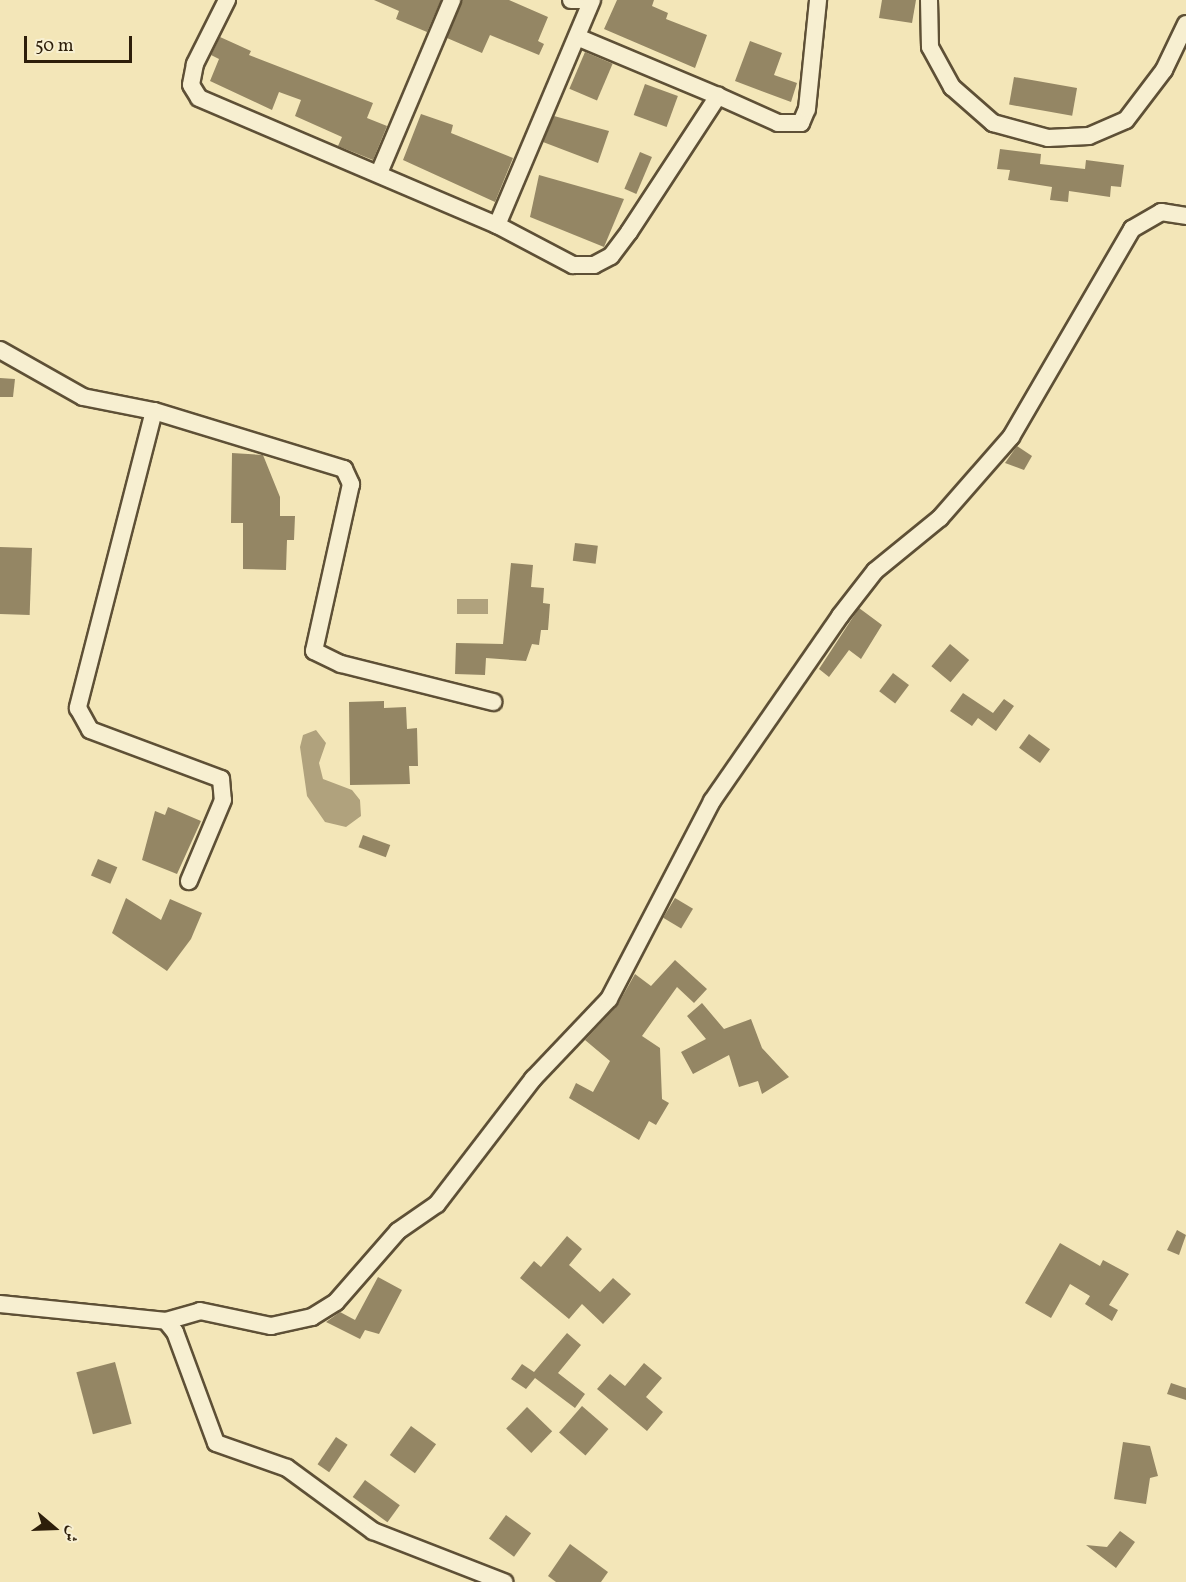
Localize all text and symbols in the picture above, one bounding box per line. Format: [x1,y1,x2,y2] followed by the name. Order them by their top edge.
[27,24,135,62] scale bar
[35,34,74,59] text: 50 m
[24,1498,84,1558] north arrow
[58,1523,84,1545] text: ش

